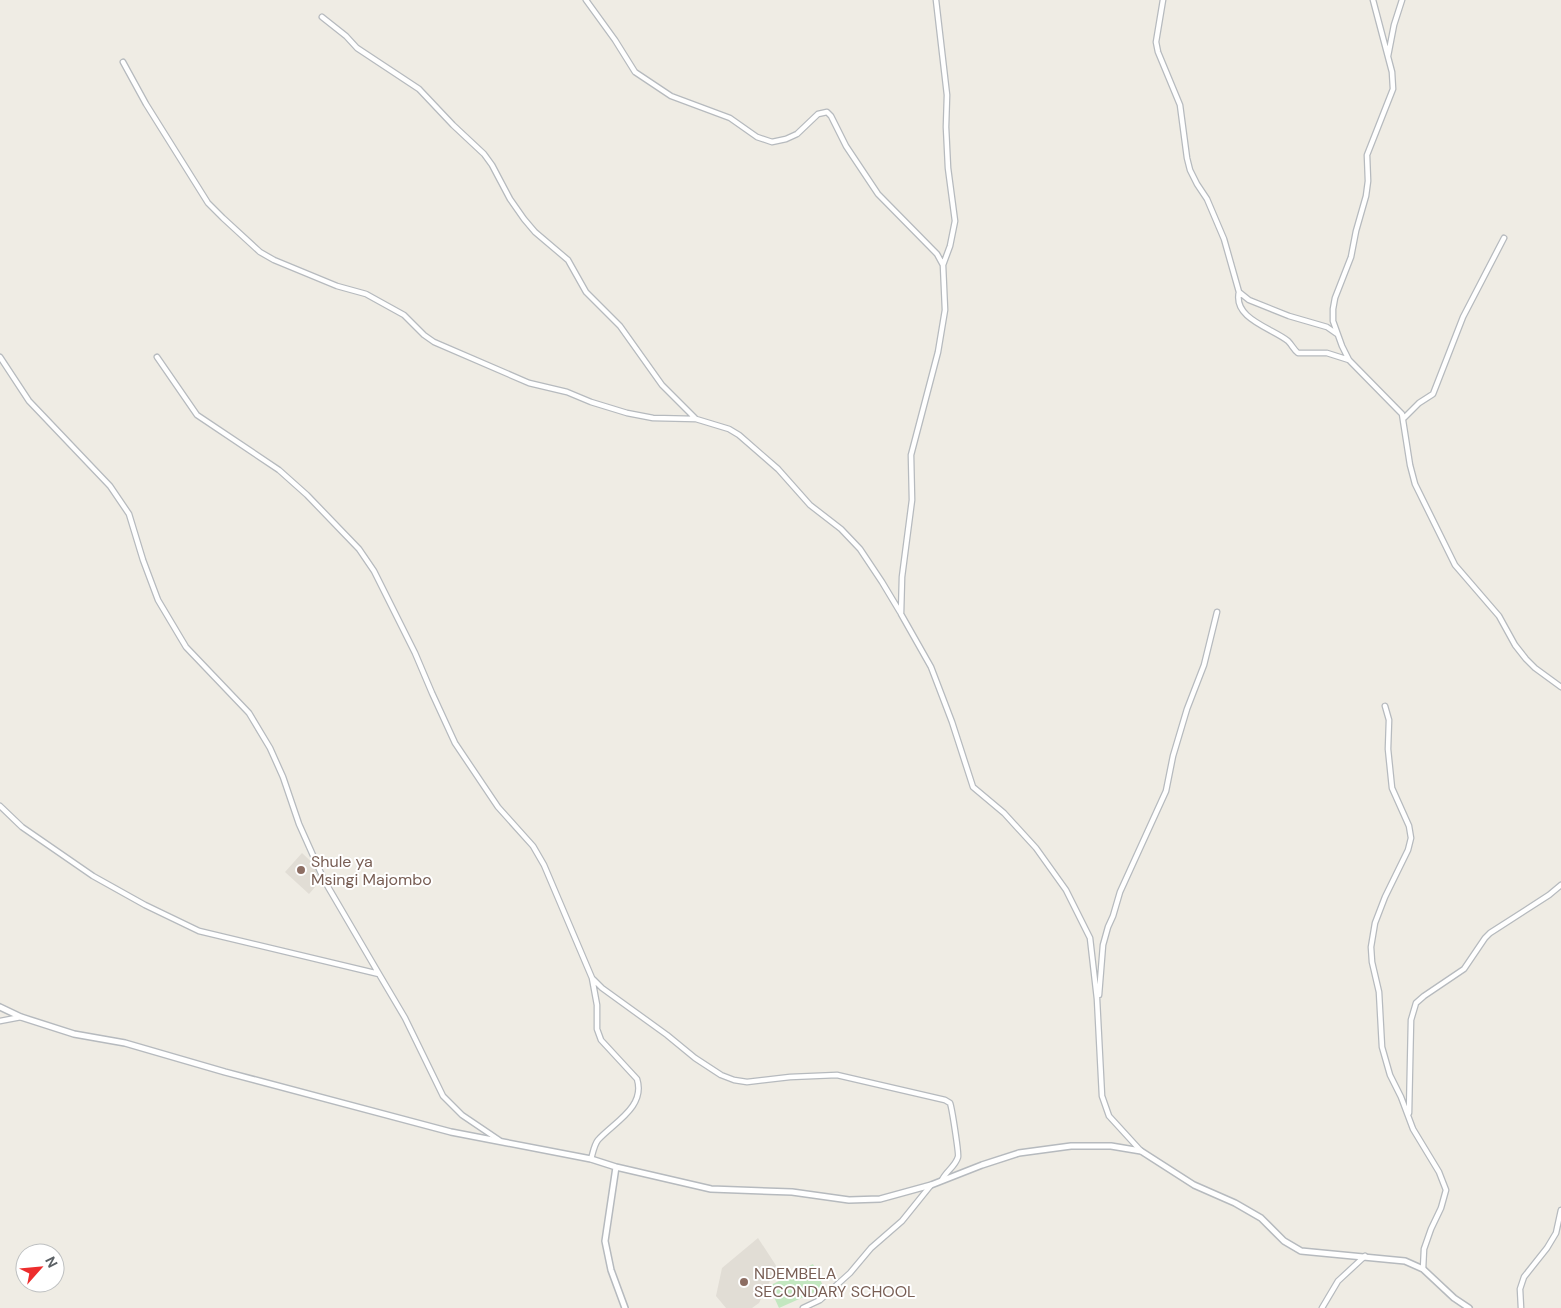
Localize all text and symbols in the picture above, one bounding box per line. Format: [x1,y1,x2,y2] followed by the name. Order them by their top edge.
[311,851,432,890] place label: Shule ya Msingi Majombo
[295,864,307,876] marker: Shule ya Msingi Majombo
[15,1243,65,1293] north arrow
[41,1253,62,1271] text: N
[754,1263,916,1302] place label: NDEMBELA SECONDARY SCHOOL
[738,1276,750,1288] marker: NDEMBELA SECONDARY SCHOOL

